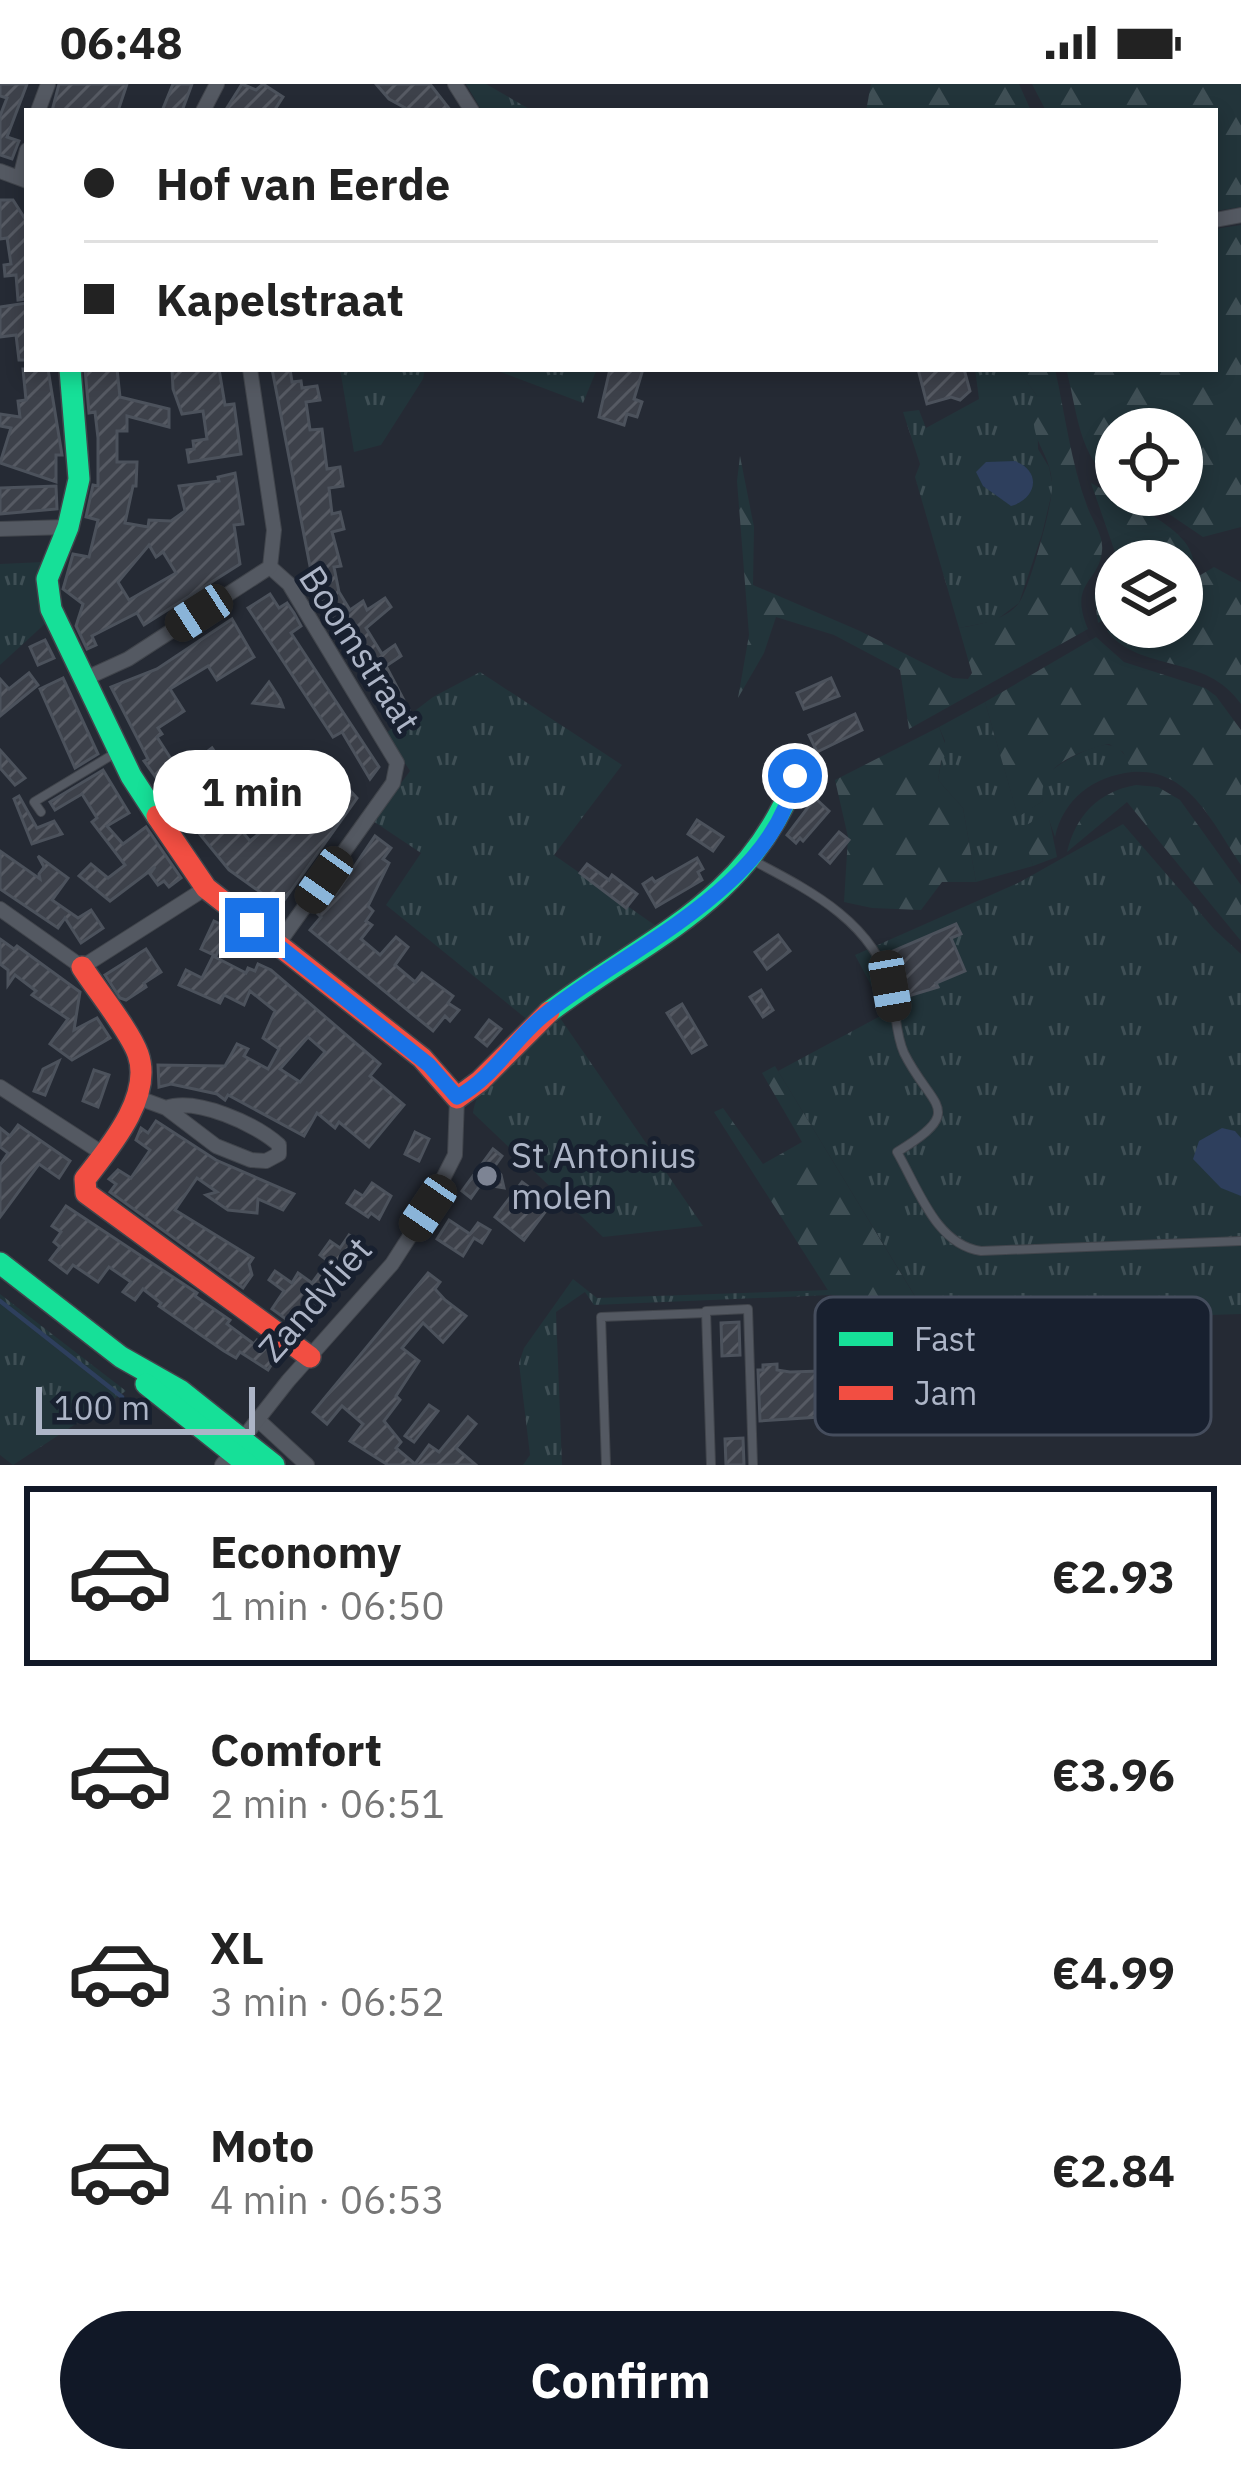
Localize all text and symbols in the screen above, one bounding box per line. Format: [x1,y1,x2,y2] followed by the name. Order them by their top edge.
[60,13,183,71] text: 06:48
[156,154,450,212] text: Hof van Eerde
[156,270,404,328] text: Kapelstraat
[1095,408,1203,648] map controls
[1095,408,1203,516] button: locate
[1095,540,1203,648] button: layers
[289,557,432,741] street label: Boomstraat
[159,578,239,648] car
[768,749,822,803] route start
[153,751,351,835] callout: 1 min
[201,766,303,817] text: 1 min
[289,840,359,920] car
[225,898,279,952] route end
[866,947,914,1025] car
[511,1131,697,1219] place label: St Antonius molen
[474,1163,500,1189] marker: St Antonius molen
[393,1168,463,1248] car
[248,1227,382,1371] street label: Zandvliet
[815,1297,1211,1435] legend
[914,1317,976,1360] text: Fast
[914,1371,977,1414] text: Jam
[36,1381,255,1434] scale bar
[54,1386,150,1429] text: 100 m
[66,1522,174,1630] icon: car
[210,1522,401,1580] text: Economy
[1052,1547,1175,1605] text: €2.93
[210,1580,445,1631] text: 1 min · 06:50
[66,1720,174,1828] icon: car
[210,1720,382,1778] text: Comfort
[1052,1745,1175,1803] text: €3.96
[210,1778,445,1829] text: 2 min · 06:51
[66,1918,174,2026] icon: car
[210,1918,264,1976] text: XL
[1052,1943,1175,2001] text: €4.99
[210,1976,445,2027] text: 3 min · 06:52
[66,2116,174,2224] icon: car
[210,2116,314,2174] text: Moto
[1052,2141,1175,2199] text: €2.84
[210,2174,445,2225] text: 4 min · 06:53
[60,2311,1181,2449] button: Confirm

